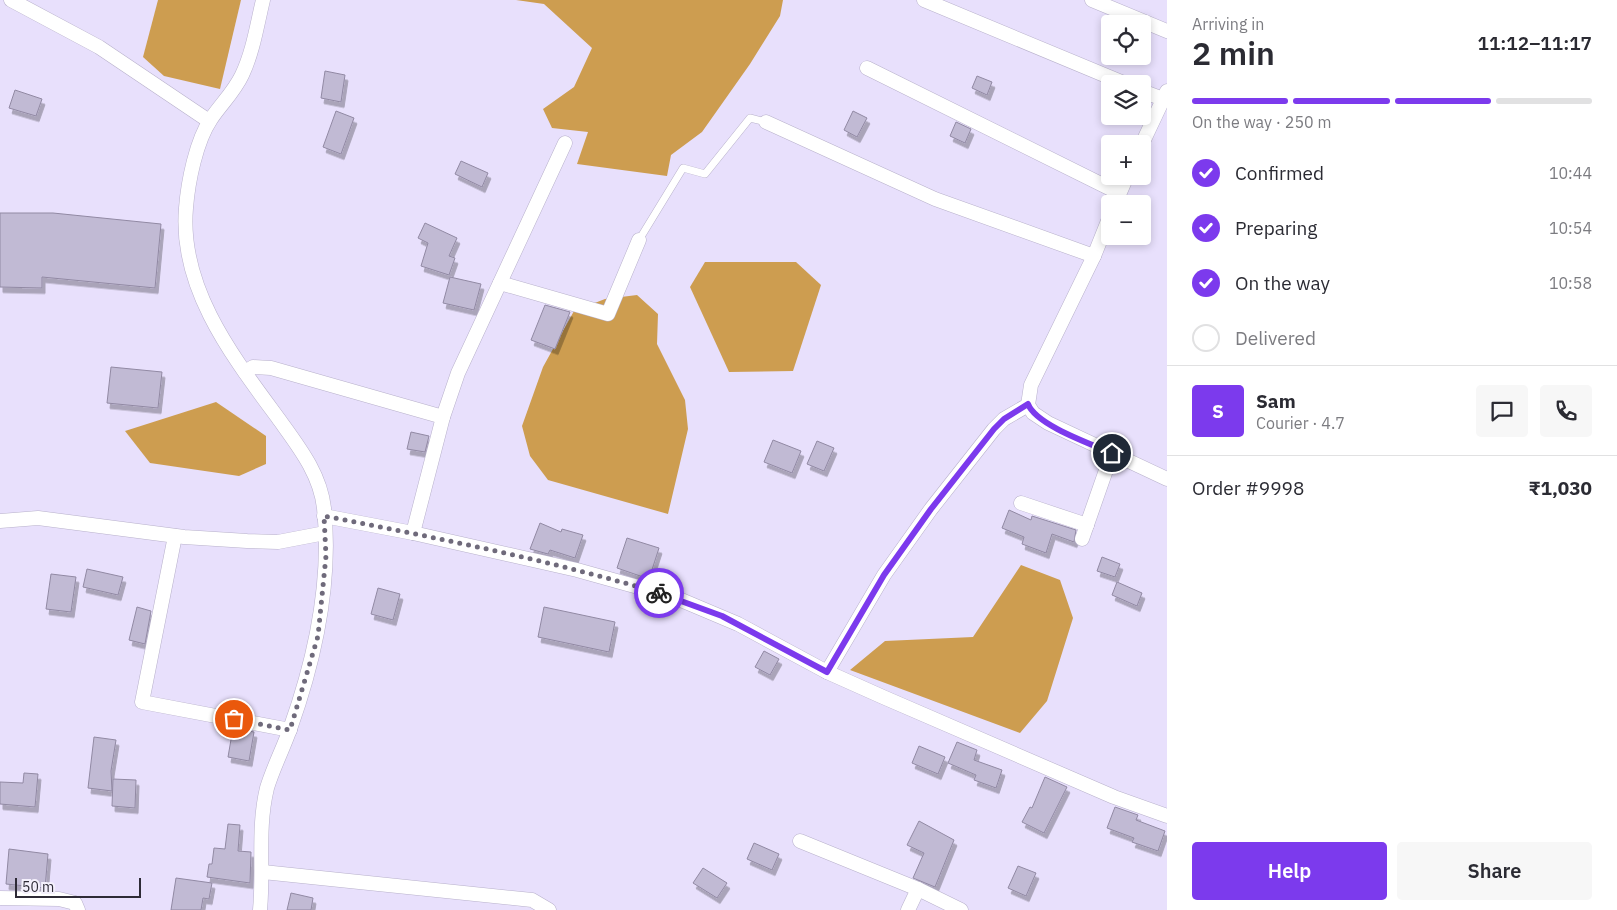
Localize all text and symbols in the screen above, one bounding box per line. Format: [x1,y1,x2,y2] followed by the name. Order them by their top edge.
[1192,14,1264,34] text: Arriving in
[1101,15,1151,245] map controls
[1101,15,1151,65] button: locate
[1478,31,1592,55] text: 11:12–11:17
[1192,32,1275,74] text: 2 min
[1101,75,1151,125] button: layers
[1192,112,1331,132] text: On the way · 250 m
[1101,135,1151,185] button: +
[1192,159,1220,187] icon: check
[1235,161,1324,185] text: Confirmed
[1549,163,1592,183] text: 10:44
[1101,195,1151,245] button: −
[1192,214,1220,242] icon: check
[1235,216,1317,240] text: Preparing
[1549,218,1592,238] text: 10:54
[1192,269,1220,297] icon: check
[1235,271,1330,295] text: On the way
[1549,273,1592,293] text: 10:58
[1235,326,1316,350] text: Delivered
[1476,385,1528,437] button: chat
[1540,385,1592,437] button: phone
[1256,389,1296,413] text: Sam
[1212,399,1224,423] text: S
[1256,413,1345,433] text: Courier · 4.7
[1091,432,1133,474] pin
[1098,439,1126,467] icon: home
[1192,476,1304,500] text: Order #9998
[1529,476,1592,500] text: ₹1,030
[634,568,684,618] courier
[645,579,673,607] icon: bike
[213,698,255,740] pin
[220,705,248,733] icon: bag
[1192,842,1387,900] button: Help
[1397,842,1592,900] button: Share
[15,875,141,898] scale bar
[22,878,54,896] text: 50 m

